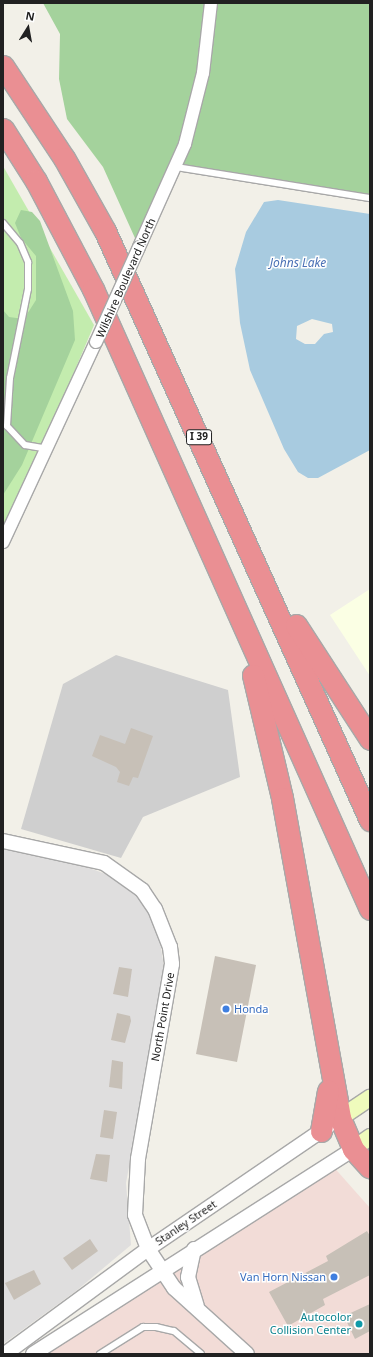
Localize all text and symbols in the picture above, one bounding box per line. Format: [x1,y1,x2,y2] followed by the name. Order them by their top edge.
[8,8,48,48] north arrow
[25,8,36,24] text: N
[94,216,158,340] street label: Wilshire Boulevard North
[270,256,326,270] water label: Johns Lake
[186,429,212,445] road number: I 39
[149,971,177,1063] street label: North Point Drive
[234,1002,269,1016] place label: Honda
[221,1004,231,1014] marker: Honda
[153,1198,219,1248] street label: Stanley Street
[240,1270,326,1284] place label: Van Horn Nissan
[329,1272,339,1282] marker: Van Horn Nissan
[270,1311,351,1337] place label: Autocolor Collision Center
[354,1319,364,1329] marker: Autocolor Collision Center

